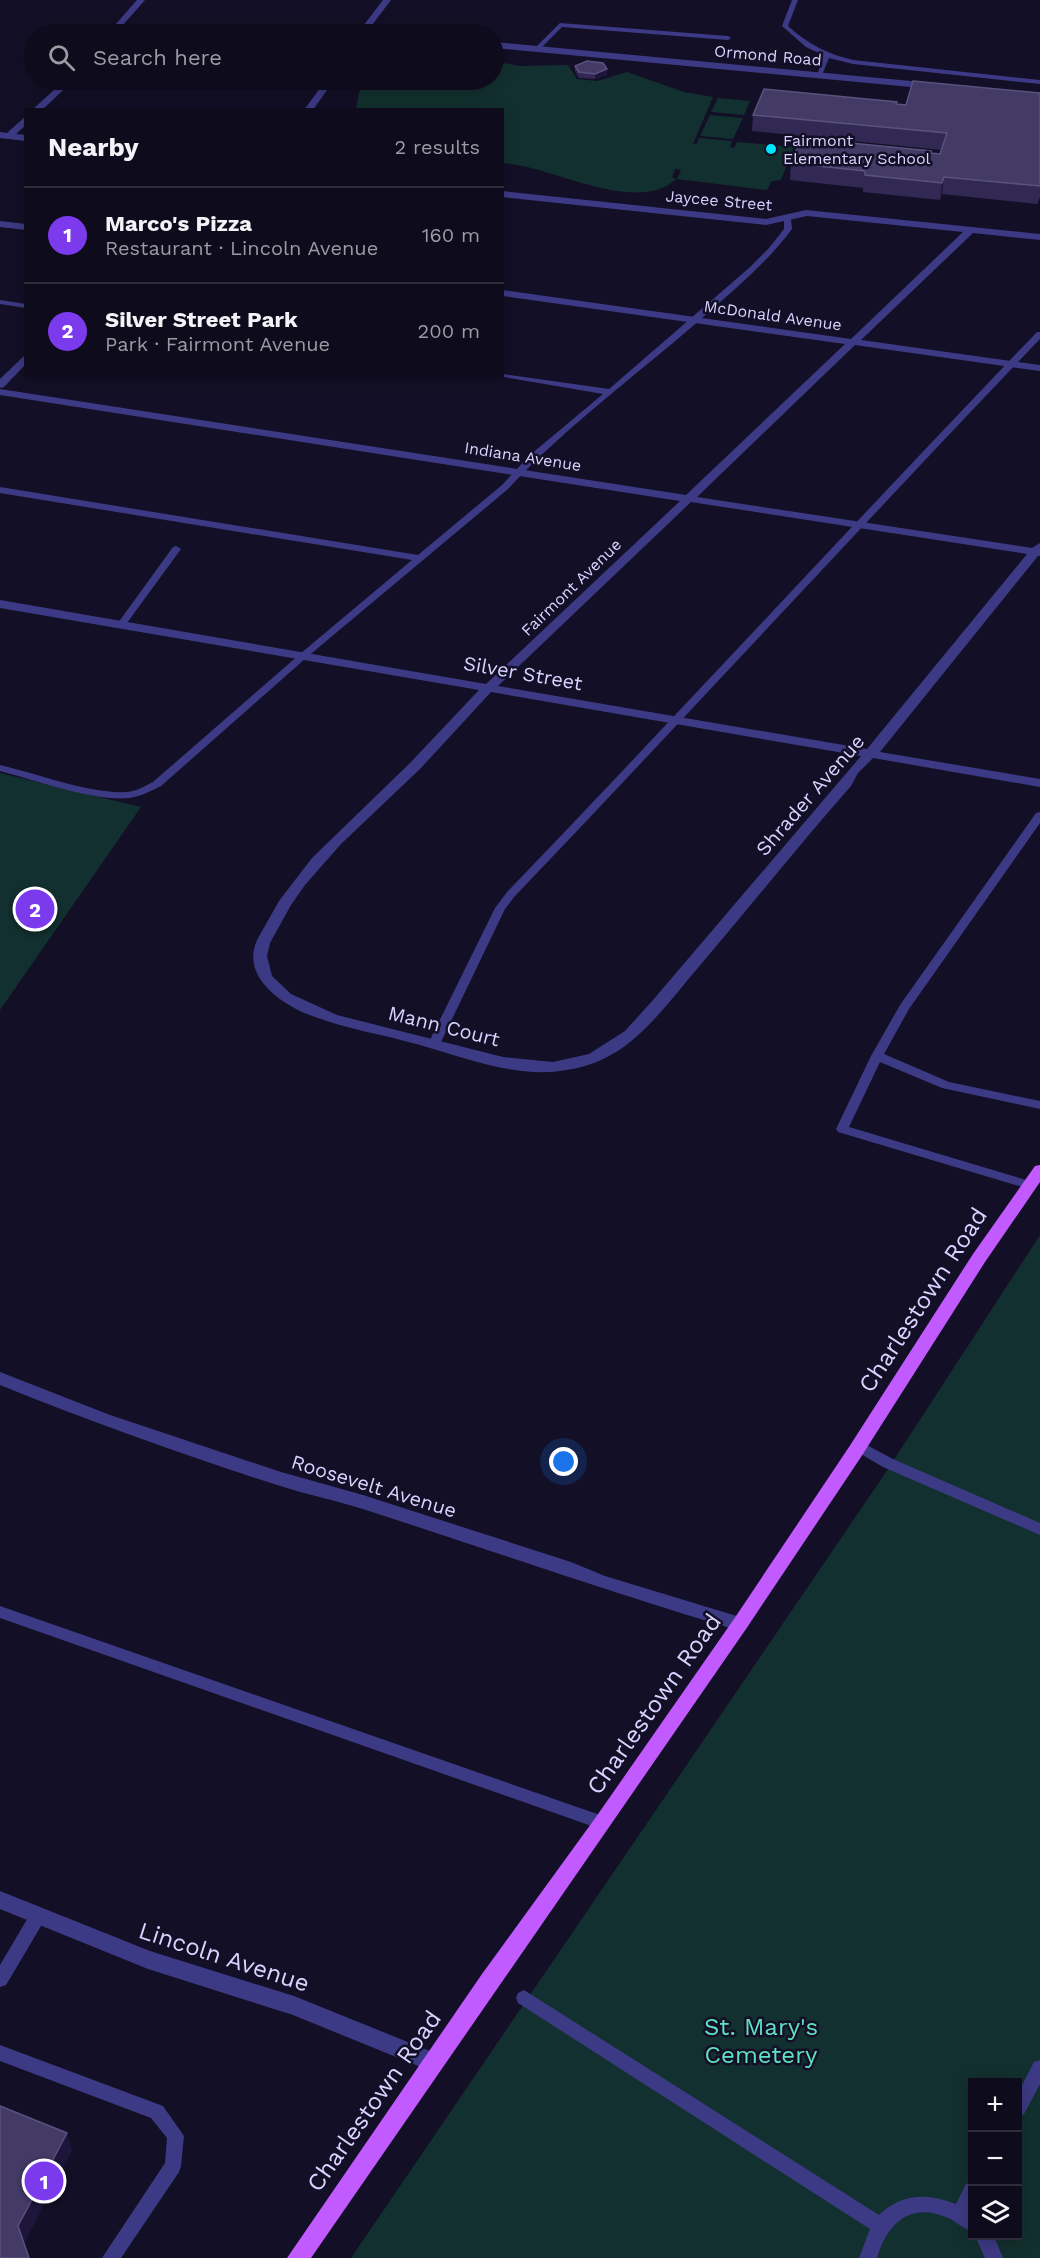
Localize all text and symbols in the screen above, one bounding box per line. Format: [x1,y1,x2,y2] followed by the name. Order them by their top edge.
[24,24,504,90] search box
[45,41,78,74] icon: search
[713,41,822,70] street label: Ormond Road
[93,45,222,70] text: Search here
[783,131,931,168] place label: Fairmont Elementary School
[48,132,139,162] text: Nearby
[395,135,480,159] text: 2 results
[764,142,778,156] marker: Fairmont Elementary School
[665,186,773,215] street label: Jaycee Street
[105,211,252,236] text: Marco's Pizza
[63,223,72,247] text: 1
[422,223,480,247] text: 160 m
[105,236,378,260] text: Restaurant · Lincoln Avenue
[703,296,843,335] street label: McDonald Avenue
[105,307,298,332] text: Silver Street Park
[62,319,73,343] text: 2
[418,319,480,343] text: 200 m
[105,332,330,356] text: Park · Fairmont Avenue
[463,438,583,475] street label: Indiana Avenue
[517,535,625,640] street label: Fairmont Avenue
[462,651,585,695] street label: Silver Street
[751,729,869,861] street label: Shrader Avenue
[15,886,54,932] pin: 2
[386,1001,503,1052] street label: Mann Court
[853,1203,993,1397] street label: Charlestown Road
[549,1447,578,1476] your location
[288,1449,460,1523] street label: Roosevelt Avenue
[581,1608,727,1800] street label: Charlestown Road
[135,1916,313,1998] street label: Lincoln Avenue
[301,2005,447,2197] street label: Charlestown Road
[704,2013,818,2069] park label: St. Mary's Cemetery
[968,2078,1022,2240] map controls
[968,2078,1022,2132] button: +
[968,2132,1022,2186] button: −
[24,2158,63,2204] pin: 1
[968,2186,1022,2240] button: layers

